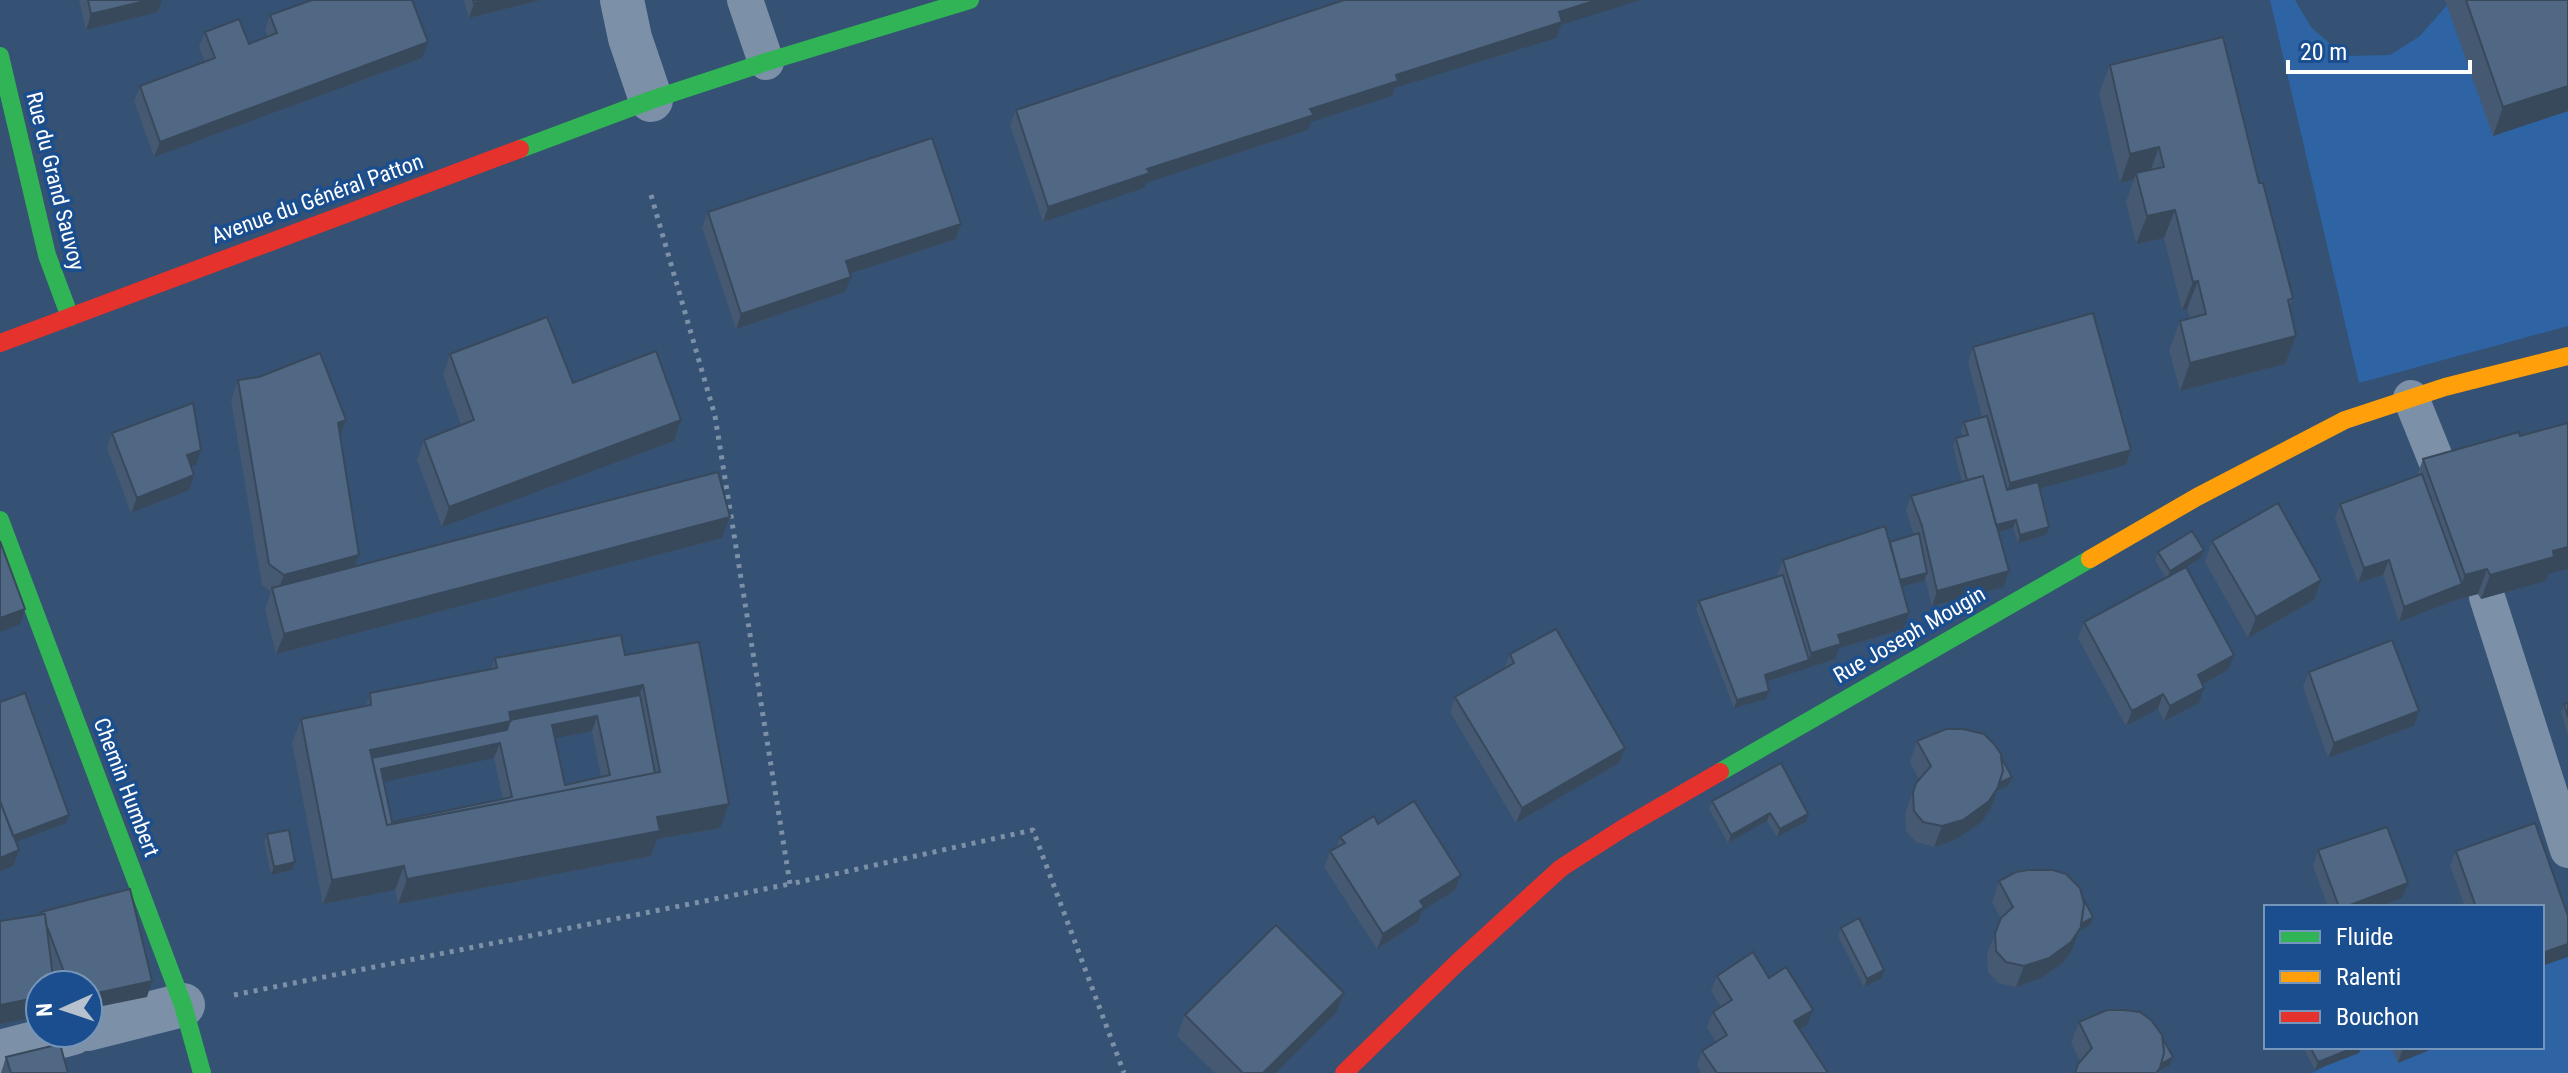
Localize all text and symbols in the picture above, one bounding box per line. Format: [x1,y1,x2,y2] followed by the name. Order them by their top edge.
[2288,24,2470,74] scale bar
[2300,38,2347,66] text: 20 m
[21,90,90,273] street label: Rue du Grand Sauvoy
[208,149,426,248] street label: Avenue du Général Patton
[1829,581,1990,688] street label: Rue Joseph Mougin
[89,714,164,860] street label: Chemin Humbert
[2264,905,2544,1049] legend
[2336,923,2393,951] text: Fluide
[2336,963,2401,991] text: Ralenti
[24,969,104,1049] north arrow
[32,1003,57,1017] text: N
[2336,1003,2419,1031] text: Bouchon

